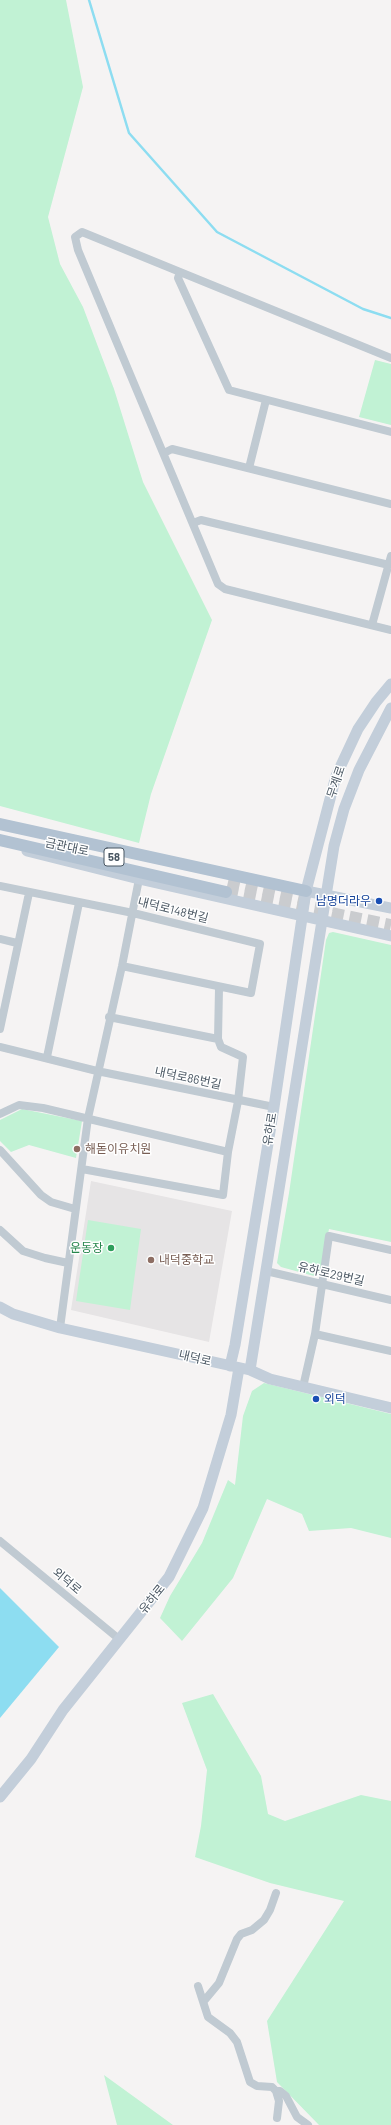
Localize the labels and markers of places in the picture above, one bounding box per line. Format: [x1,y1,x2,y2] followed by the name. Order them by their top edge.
[316,894,371,908] place label: 남명더라우
[374,896,384,906] marker: 남명더라우
[85,1142,151,1156] place label: 해돋이유치원
[72,1144,82,1154] marker: 해돋이유치원
[70,1241,103,1255] place label: 운동장
[106,1243,116,1253] marker: 운동장
[159,1253,214,1267] place label: 내덕중학교
[146,1255,156,1265] marker: 내덕중학교
[324,1392,346,1406] place label: 외덕
[311,1394,321,1404] marker: 외덕

